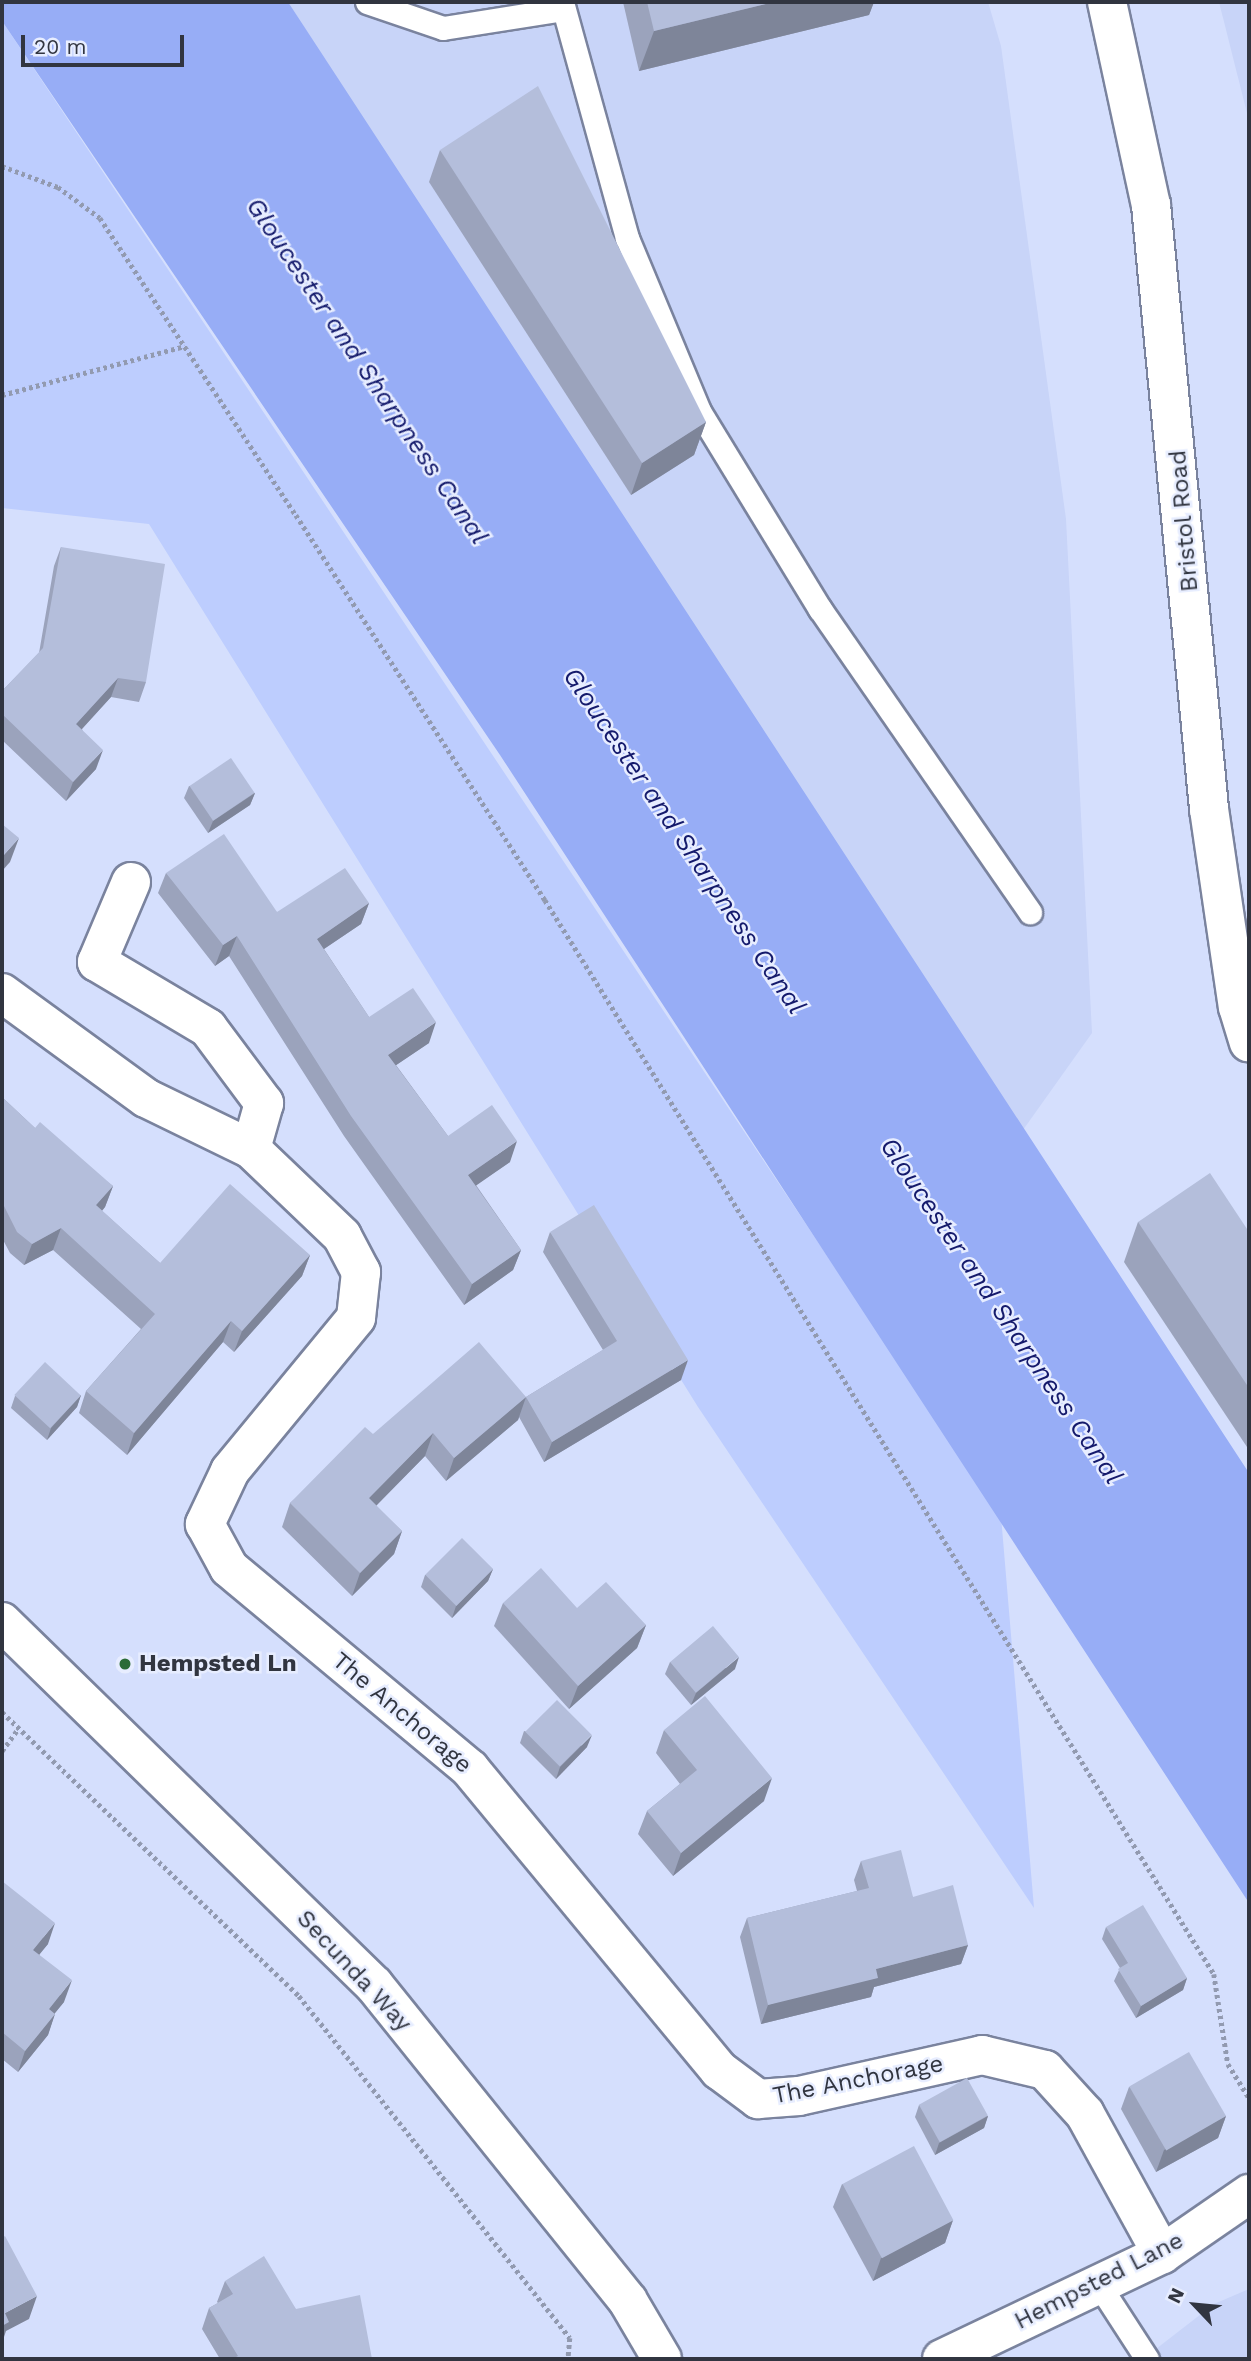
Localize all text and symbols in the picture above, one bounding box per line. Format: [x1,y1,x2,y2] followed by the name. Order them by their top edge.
[24,21,187,65] scale bar
[34,34,86,59] text: 20 m
[239,192,495,550] water label: Gloucester and Sharpness Canal
[1163,448,1205,594] street label: Bristol Road
[556,662,812,1020] water label: Gloucester and Sharpness Canal
[873,1132,1129,1490] water label: Gloucester and Sharpness Canal
[326,1646,478,1780] street label: The Anchorage
[139,1650,297,1678] place label: Hempsted Ln
[117,1656,133,1672] marker: Hempsted Ln
[290,1904,418,2038] street label: Secunda Way
[770,2049,946,2111] street label: The Anchorage
[1010,2226,1188,2336] street label: Hempsted Lane
[1160,2270,1230,2340] north arrow
[1162,2284,1189,2307] text: N

